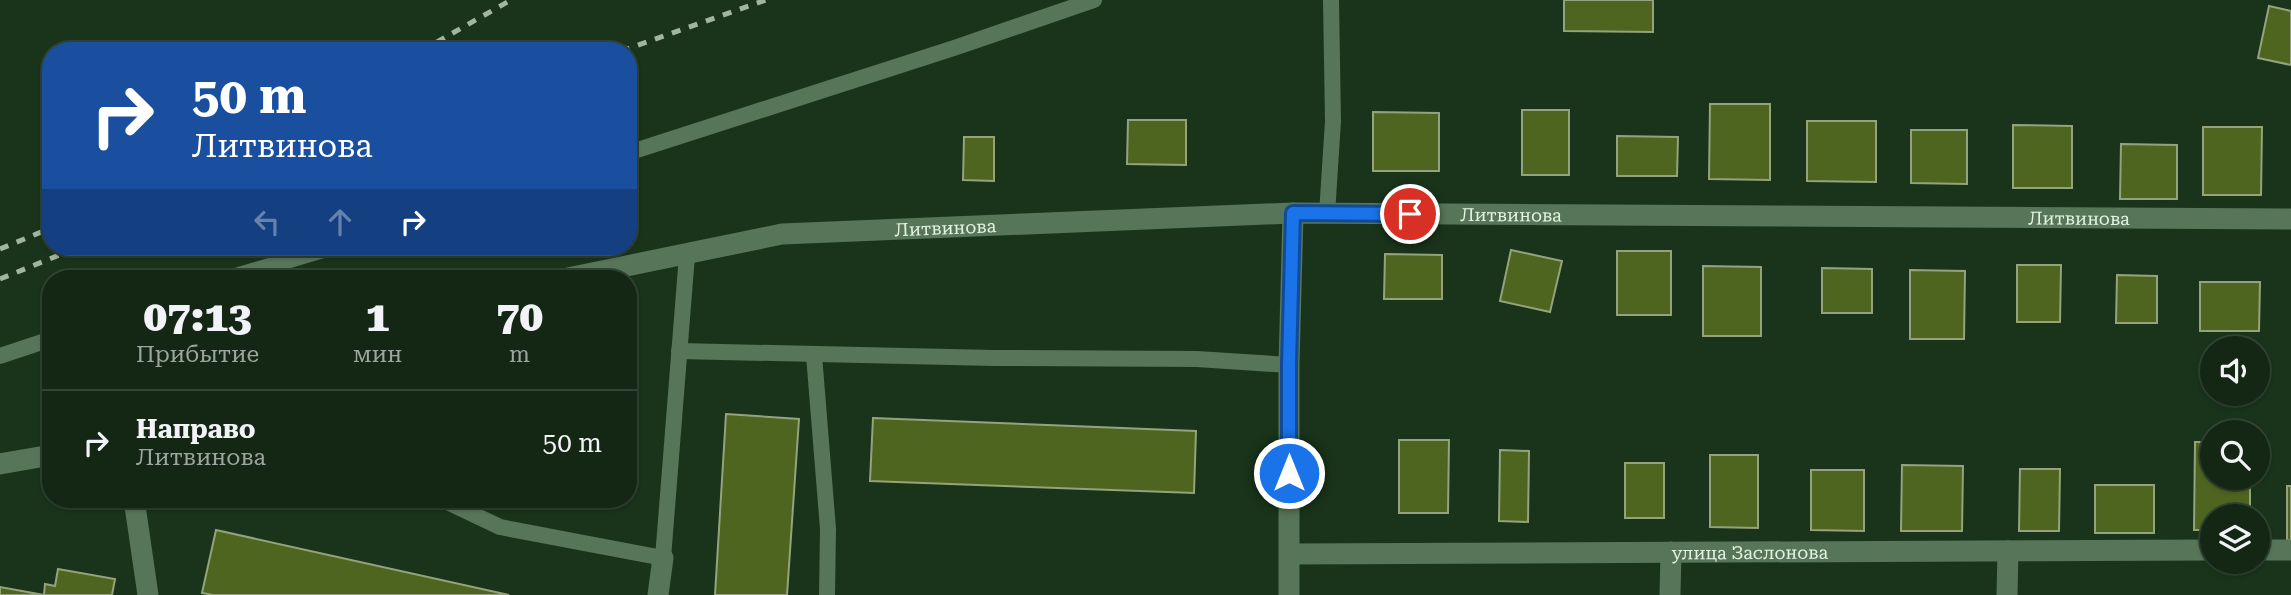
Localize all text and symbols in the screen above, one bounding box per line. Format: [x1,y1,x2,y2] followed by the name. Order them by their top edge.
[192,68,307,125] text: 50 m
[77,70,168,161] icon: right
[192,127,373,165] text: Литвинова
[1380,184,1440,244] pin
[1391,195,1429,233] icon: arrive
[248,203,286,241] icon: left
[321,203,359,241] icon: ahead
[394,203,432,241] icon: right
[1460,204,1562,225] street label: Литвинова
[2028,207,2130,229] street label: Литвинова
[894,215,997,240] street label: Литвинова
[144,292,252,341] text: 07:13
[366,292,389,341] text: 1
[496,292,543,341] text: 70
[2200,336,2270,574] map controls
[2200,336,2270,406] button: sound
[136,341,259,368] text: Прибытие
[353,341,402,368] text: мин
[509,341,530,368] text: m
[136,414,256,444] text: Направо
[2200,420,2270,490] button: search
[77,424,115,462] icon: right
[543,428,602,458] text: 50 m
[1252,436,1326,510] position arrow
[136,444,266,471] text: Литвинова
[2200,504,2270,574] button: layers
[1672,541,1828,563] street label: улица Заслонова

